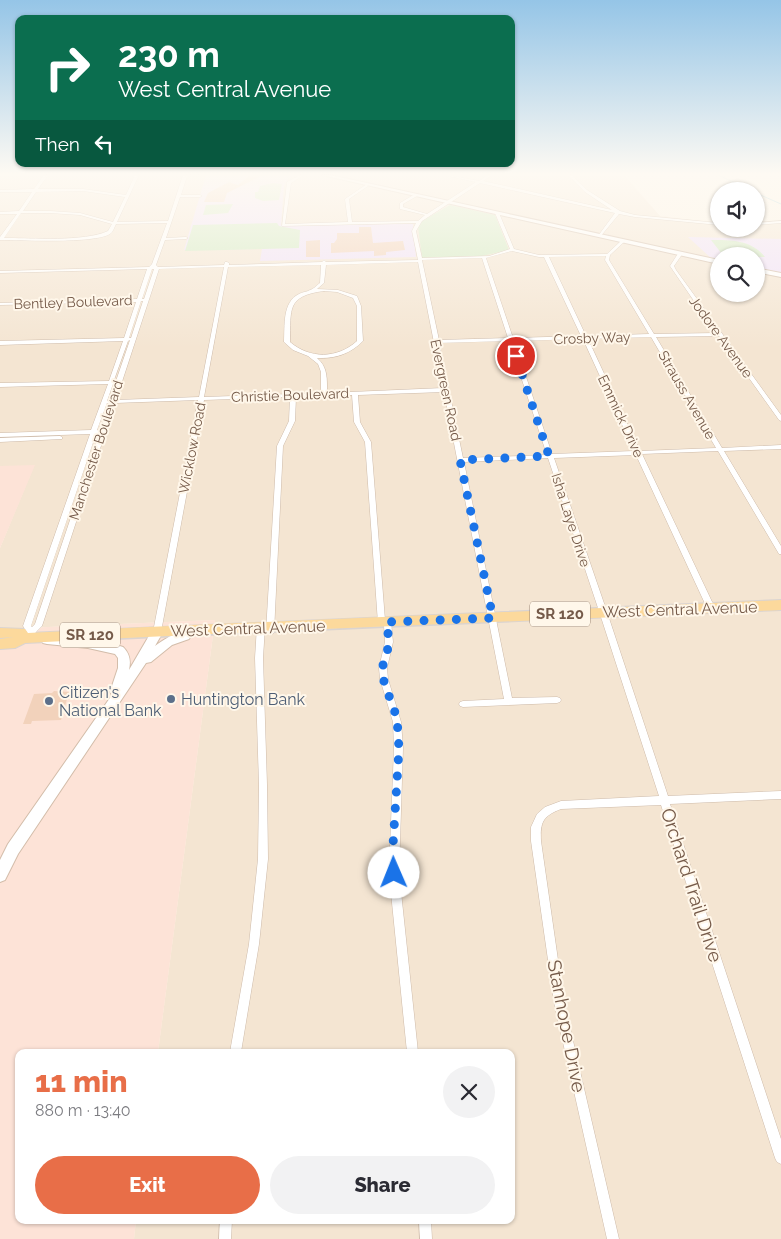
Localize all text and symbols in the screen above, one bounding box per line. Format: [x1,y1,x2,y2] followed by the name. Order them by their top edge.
[118,34,220,75] text: 230 m
[35,35,100,100] icon: right
[118,76,331,102] text: West Central Avenue
[90,130,118,158] icon: left
[35,133,80,155] text: Then
[710,182,765,302] map controls
[710,182,765,237] button: sound
[710,247,765,302] button: search
[13,292,133,312] street label: Bentley Boulevard
[686,293,756,381] street label: Jodore Avenue
[553,329,631,347] street label: Crosby Way
[495,335,537,377] pin
[427,338,465,442] street label: Evergreen Road
[502,342,530,370] icon: arrive
[655,348,719,442] street label: Strauss Avenue
[595,372,647,460] street label: Emmick Drive
[66,378,126,522] street label: Manchester Boulevard
[231,385,349,405] street label: Christie Boulevard
[175,401,209,495] street label: Wicklow Road
[548,471,594,569] street label: Isha Laye Drive
[602,597,758,622] street label: West Central Avenue
[530,602,590,626] road number: SR 120
[170,616,326,641] street label: West Central Avenue
[60,622,120,648] road number: SR 120
[59,683,162,720] place label: Citizen's National Bank
[181,690,305,709] place label: Huntington Bank
[165,693,177,705] marker: Huntington Bank
[43,695,55,707] marker: Citizen's National Bank
[657,805,727,965] street label: Orchard Trail Drive
[367,846,419,898] position arrow
[543,958,591,1094] street label: Stanhope Drive
[35,1064,128,1099] text: 11 min
[443,1066,495,1118] button: close
[35,1101,131,1120] text: 880 m · 13:40
[35,1156,260,1214] button: Exit
[270,1156,495,1214] button: Share

